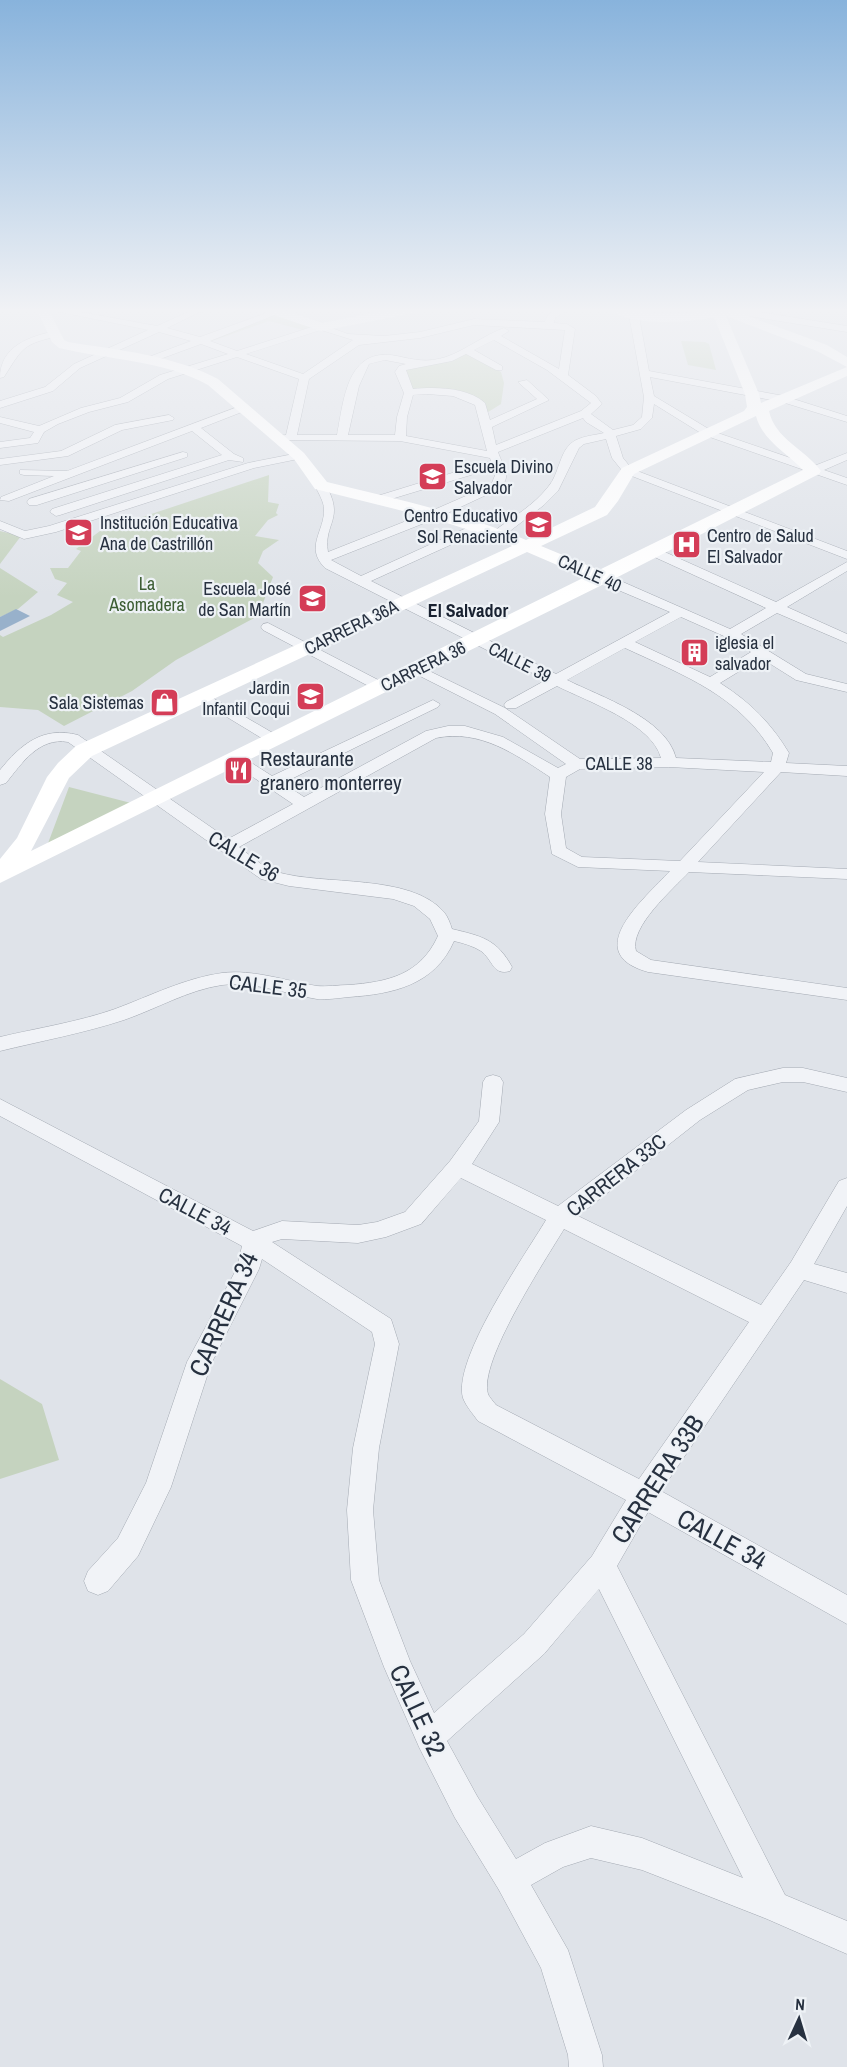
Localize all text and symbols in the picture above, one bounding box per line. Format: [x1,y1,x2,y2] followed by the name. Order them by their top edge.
[454,454,553,500] place label: Escuela Divino Salvador
[417,460,449,492] school or university icon: Escuela Divino Salvador
[404,503,518,549] place label: Centro Educativo Sol Renaciente
[523,509,555,541] school or university icon: Centro Educativo Sol Renaciente
[99,510,238,556] place label: Institución Educativa Ana de Castrillón
[63,516,95,548] school or university icon: Institución Educativa Ana de Castrillón
[707,523,814,569] place label: Centro de Salud El Salvador
[670,529,702,561] hospital icon: Centro de Salud El Salvador
[554,548,626,598] street label: CALLE 40
[108,571,185,617] park label: La Asomadera
[198,576,291,622] place label: Escuela José de San Martín
[296,582,328,614] school or university icon: Escuela José de San Martín
[300,593,402,661] street label: CARRERA 36A
[428,598,508,623] district label: El Salvador
[715,630,774,676] place label: iglesia el salvador
[376,635,470,697] street label: CARRERA 36
[484,636,556,688] street label: CALLE 39
[678,636,710,668] building icon: iglesia el salvador
[202,675,290,721] place label: Jardin Infantil Coqui
[295,681,327,713] school or university icon: Jardin Infantil Coqui
[149,686,181,718] shop icon: Sala Sistemas
[49,690,144,715] place label: Sala Sistemas
[260,744,402,797] place label: Restaurante granero monterrey
[585,751,653,776] street label: CALLE 38
[223,754,255,786] restaurant icon: Restaurante granero monterrey
[203,823,285,889] street label: CALLE 36
[227,967,309,1005] street label: CALLE 35
[560,1127,672,1223] street label: CARRERA 33C
[154,1180,237,1242] street label: CALLE 34
[180,1246,266,1382] street label: CARRERA 34
[602,1408,712,1550] street label: CARRERA 33B
[671,1500,773,1578] street label: CALLE 34
[382,1659,454,1761] street label: CALLE 32
[769,1989,829,2049] north arrow
[795,1993,806,2015] text: N

